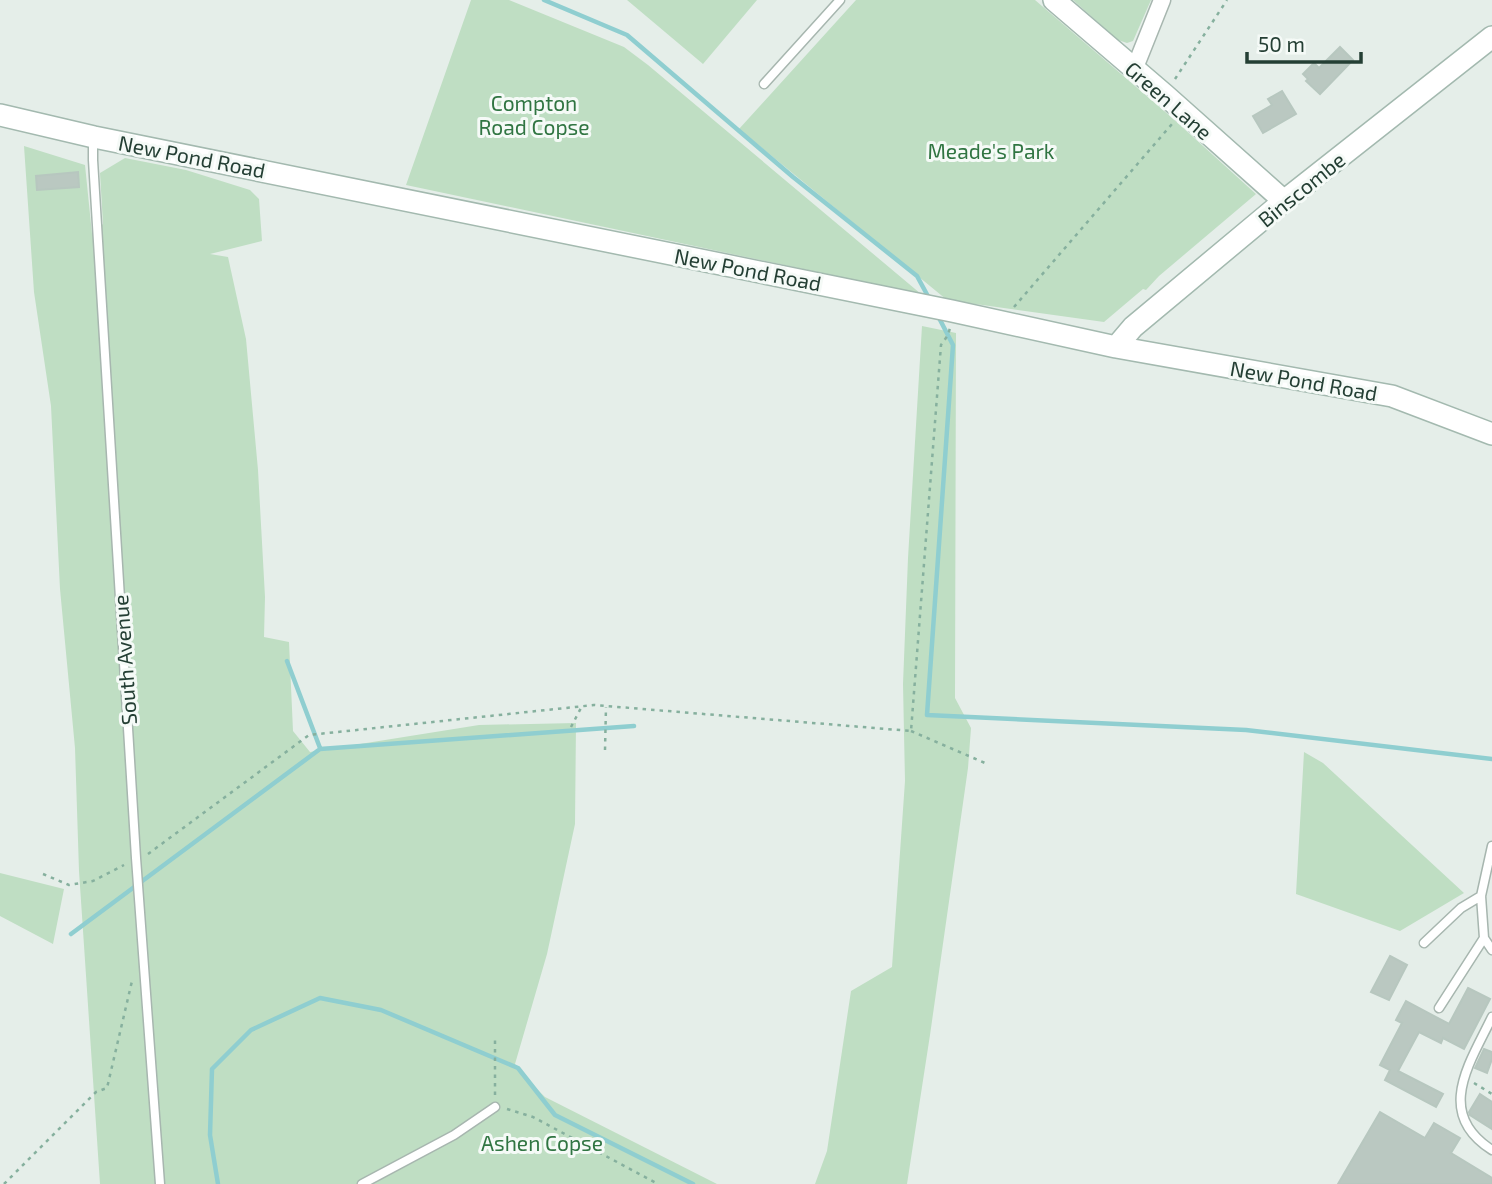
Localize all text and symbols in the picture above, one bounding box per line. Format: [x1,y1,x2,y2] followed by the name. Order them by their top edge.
[1247,21,1361,65] scale bar
[1258,31,1305,56] text: 50 m
[1121,56,1217,144] street label: Green Lane
[478,90,590,139] park label: Compton Road Copse
[116,130,268,182] street label: New Pond Road
[927,138,1055,163] park label: Meade's Park
[1252,146,1350,232] street label: Binscombe
[672,243,824,295] street label: New Pond Road
[1228,355,1380,405] street label: New Pond Road
[107,594,141,726] street label: South Avenue
[481,1130,603,1155] park label: Ashen Copse

